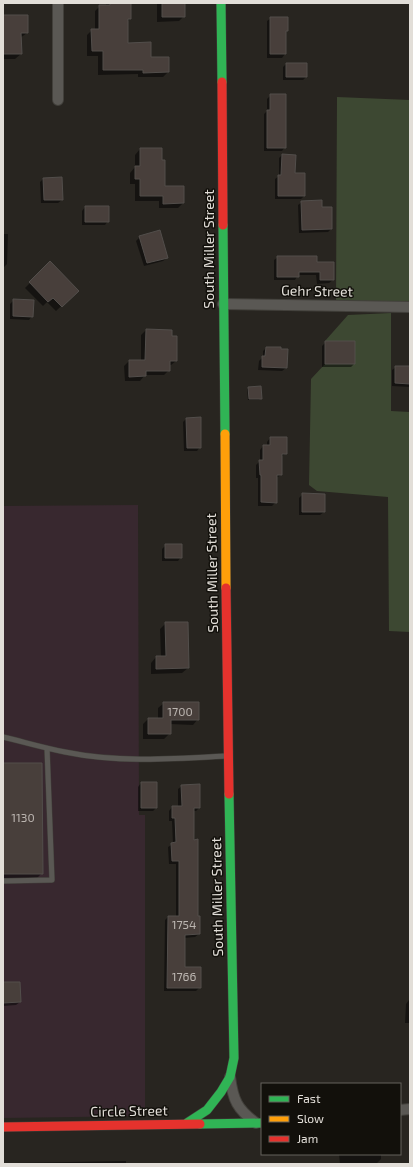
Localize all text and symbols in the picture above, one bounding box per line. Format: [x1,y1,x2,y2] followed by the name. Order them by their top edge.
[200,189,217,309] street label: South Miller Street
[281,281,353,300] street label: Gehr Street
[202,513,221,633] street label: South Miller Street
[167,704,193,718] house number: 1700
[11,810,35,824] house number: 1130
[207,837,226,957] street label: South Miller Street
[172,917,196,931] house number: 1754
[172,969,196,983] house number: 1766
[261,1083,401,1155] legend
[297,1091,321,1105] text: Fast
[90,1101,168,1120] street label: Circle Street
[297,1111,324,1125] text: Slow
[297,1131,318,1145] text: Jam

